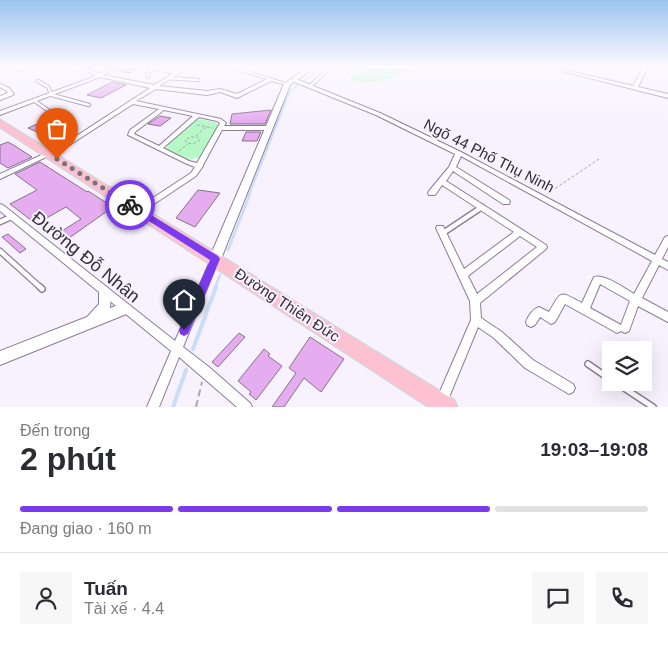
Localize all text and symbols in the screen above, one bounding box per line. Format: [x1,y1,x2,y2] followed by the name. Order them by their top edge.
[36,108,78,159] pin
[43,115,71,143] icon: bag
[421,115,557,196] street label: Ngõ 44 Phố Thụ Ninh
[105,180,155,230] courier
[116,191,144,219] icon: bike
[28,207,145,307] street label: Đường Đỗ Nhân
[232,264,343,345] street label: Đường Thiên Đức
[163,279,205,330] pin
[170,286,198,314] icon: home
[602,341,652,391] map controls
[602,341,652,391] button: layers
[20,422,90,439] text: Đến trong
[540,439,648,460] text: 19:03–19:08
[20,441,116,477] text: 2 phút
[20,520,152,537] text: Đang giao · 160 m
[20,572,72,624] button: person
[532,572,584,624] button: chat
[596,572,648,624] button: phone
[84,578,128,599] text: Tuấn
[84,600,164,617] text: Tài xế · 4.4

